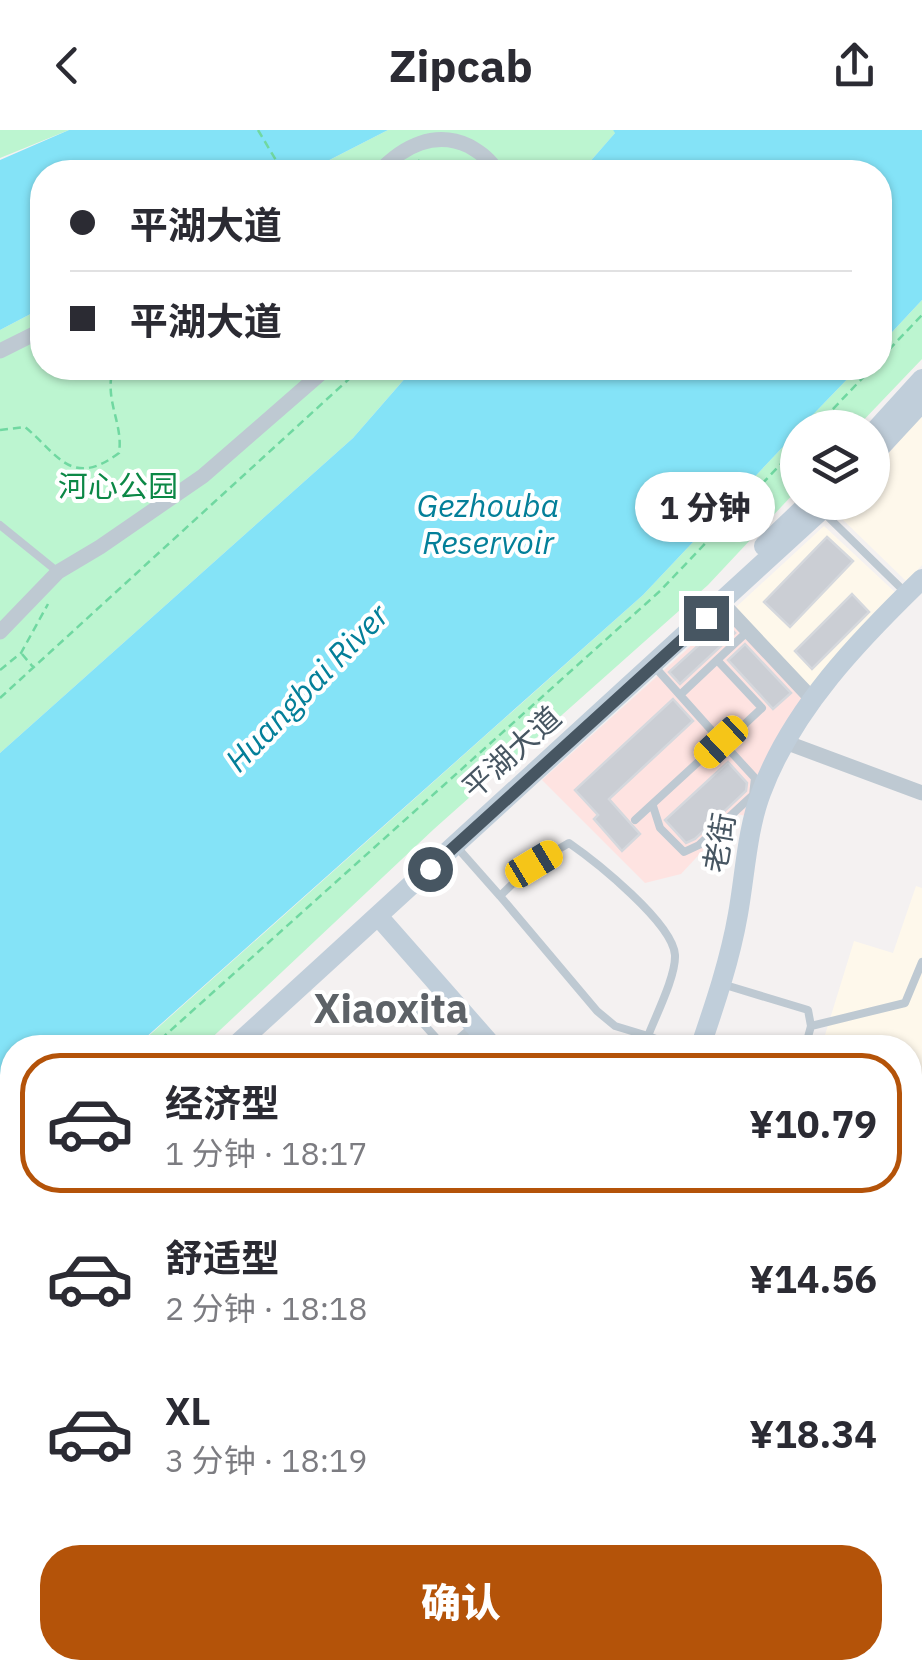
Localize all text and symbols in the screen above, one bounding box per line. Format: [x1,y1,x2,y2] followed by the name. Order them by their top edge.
[389,36,533,94] text: Zipcab
[40,38,95,93] icon: back
[827,38,882,93] icon: share
[130,200,282,249] text: 平湖大道
[130,296,282,345] text: 平湖大道
[780,410,890,520] map controls
[780,410,890,520] button: layers
[58,466,178,505] park label: 河心公园
[636,473,776,543] callout: 1 分钟
[417,484,559,563] water label: Gezhouba Reservoir
[660,486,750,528] text: 1 分钟
[216,594,398,780] water label: Huangbai River
[684,596,729,641] route end
[453,697,569,807] street label: 平湖大道
[689,711,753,773] car
[694,810,743,876] street label: 老街
[501,836,567,892] car
[408,847,453,892] route start
[314,982,468,1034] district label: Xiaoxita
[45,1078,135,1168] icon: car
[165,1078,279,1127] text: 经济型
[749,1099,877,1148] text: ¥10.79
[165,1132,367,1174] text: 1 分钟 · 18:17
[45,1233,135,1323] icon: car
[165,1233,279,1282] text: 舒适型
[749,1254,877,1303] text: ¥14.56
[165,1287,367,1329] text: 2 分钟 · 18:18
[165,1386,211,1435] text: XL
[45,1388,135,1478] icon: car
[749,1409,877,1458] text: ¥18.34
[165,1439,367,1481] text: 3 分钟 · 18:19
[40,1545,882,1660] button: 确认

